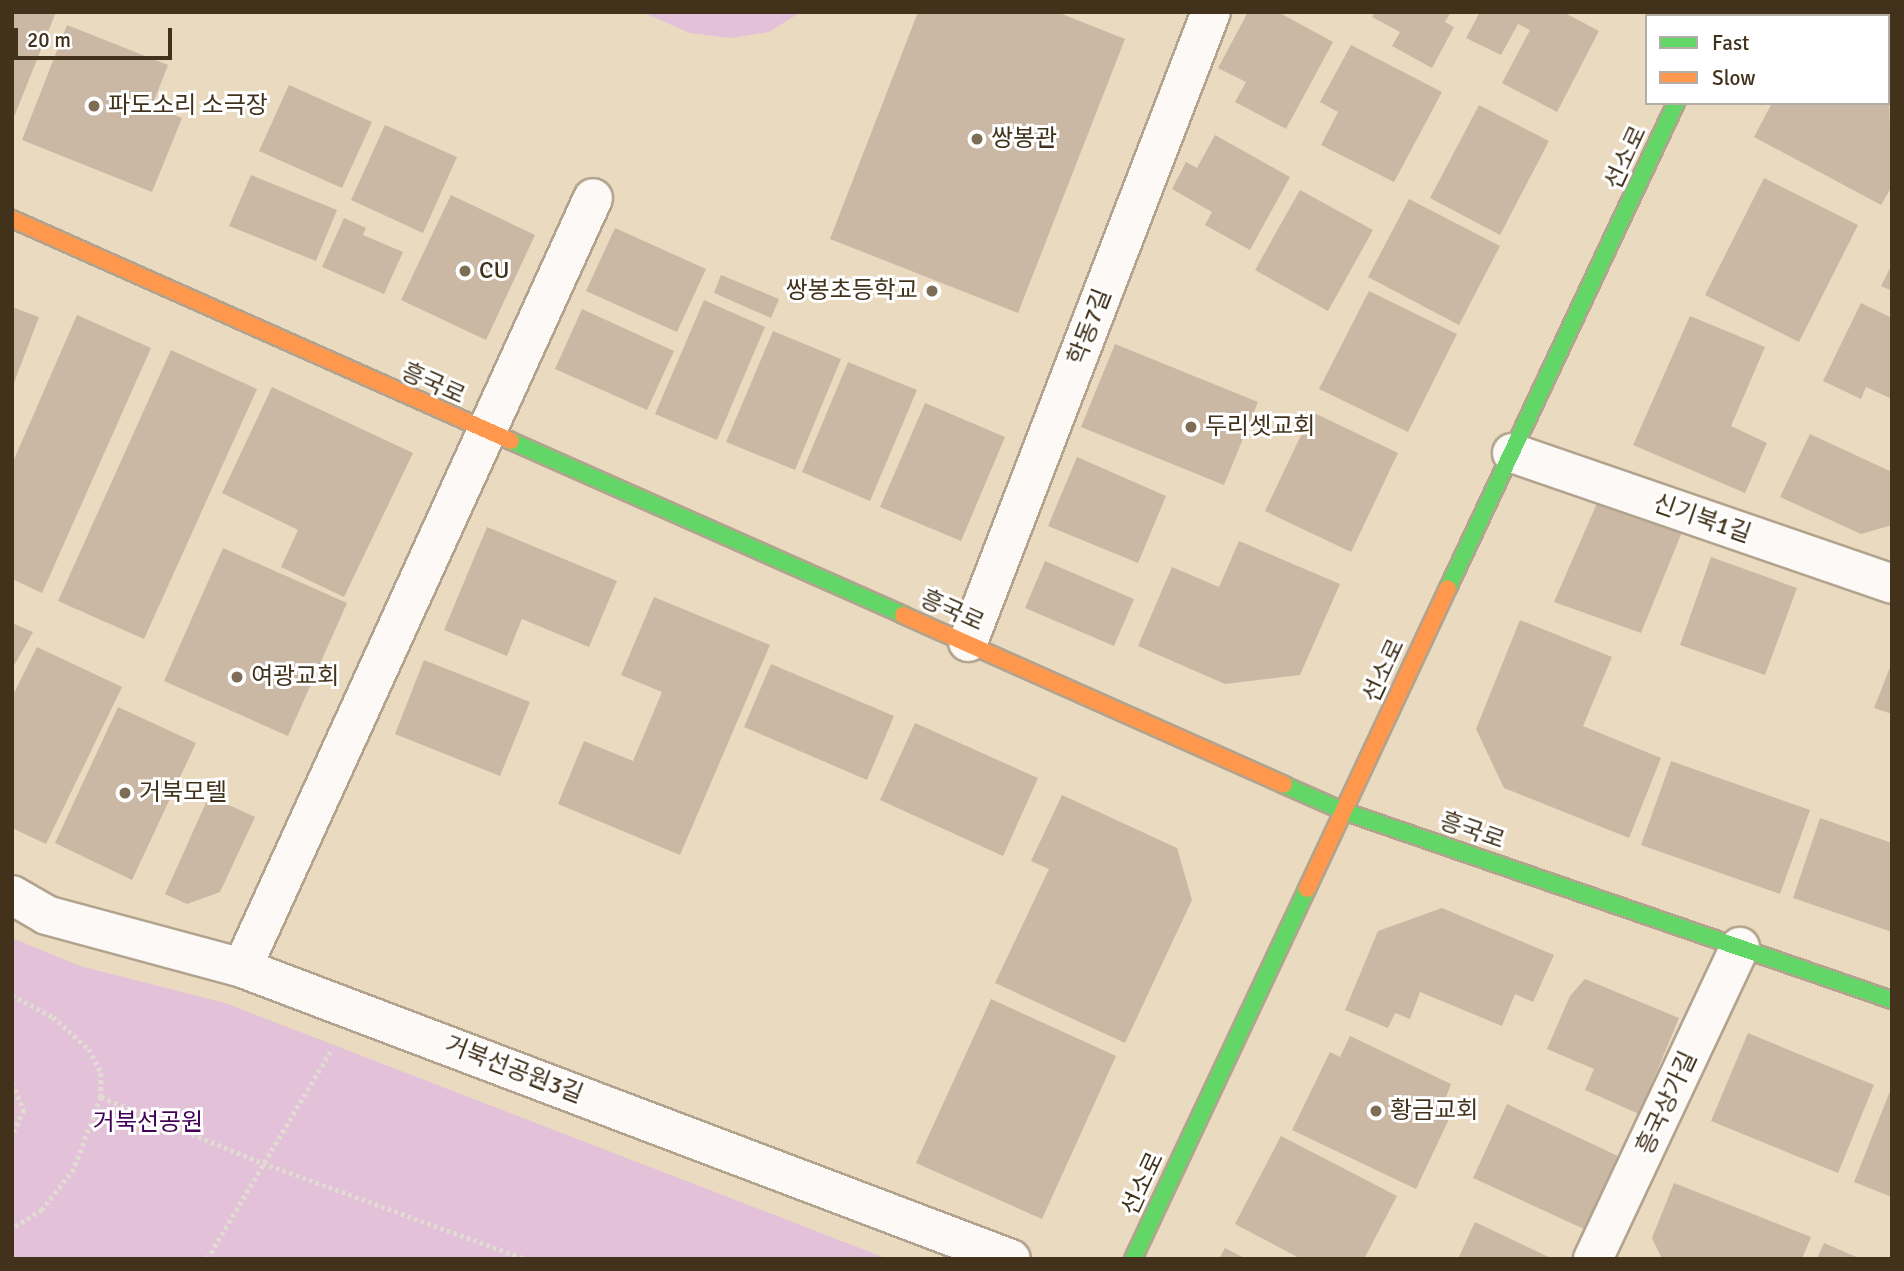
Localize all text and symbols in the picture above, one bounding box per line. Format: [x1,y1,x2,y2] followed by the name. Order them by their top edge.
[18,14,175,58] scale bar
[1645,14,1890,105] legend
[27,27,71,53] text: 20 m
[1712,30,1749,56] text: Fast
[1712,65,1756,91] text: Slow
[108,92,268,120] place label: 파도소리 소극장
[86,98,102,114] marker: 파도소리 소극장
[1599,122,1653,194] street label: 선소로
[991,125,1057,153] place label: 쌍봉관
[969,131,985,147] marker: 쌍봉관
[479,257,510,285] place label: CU
[457,263,473,279] marker: CU
[786,277,918,305] place label: 쌍봉초등학교
[924,283,940,299] marker: 쌍봉초등학교
[1062,285,1118,369] street label: 학동7길
[397,357,469,411] street label: 흥국로
[1205,413,1315,441] place label: 두리셋교회
[1183,419,1199,435] marker: 두리셋교회
[1649,489,1755,549] street label: 신기북1길
[916,584,988,638] street label: 흥국로
[1357,635,1411,707] street label: 선소로
[251,663,339,691] place label: 여광교회
[229,669,245,685] marker: 여광교회
[139,779,227,807] place label: 거북모텔
[117,785,133,801] marker: 거북모텔
[1436,807,1508,855] street label: 흥국로
[441,1030,587,1110] street label: 거북선공원3길
[1631,1047,1703,1159] street label: 흥국상가길
[1390,1097,1478,1125] place label: 황금교회
[1368,1103,1384,1119] marker: 황금교회
[93,1109,203,1137] park label: 거북선공원
[1116,1148,1170,1220] street label: 선소로

